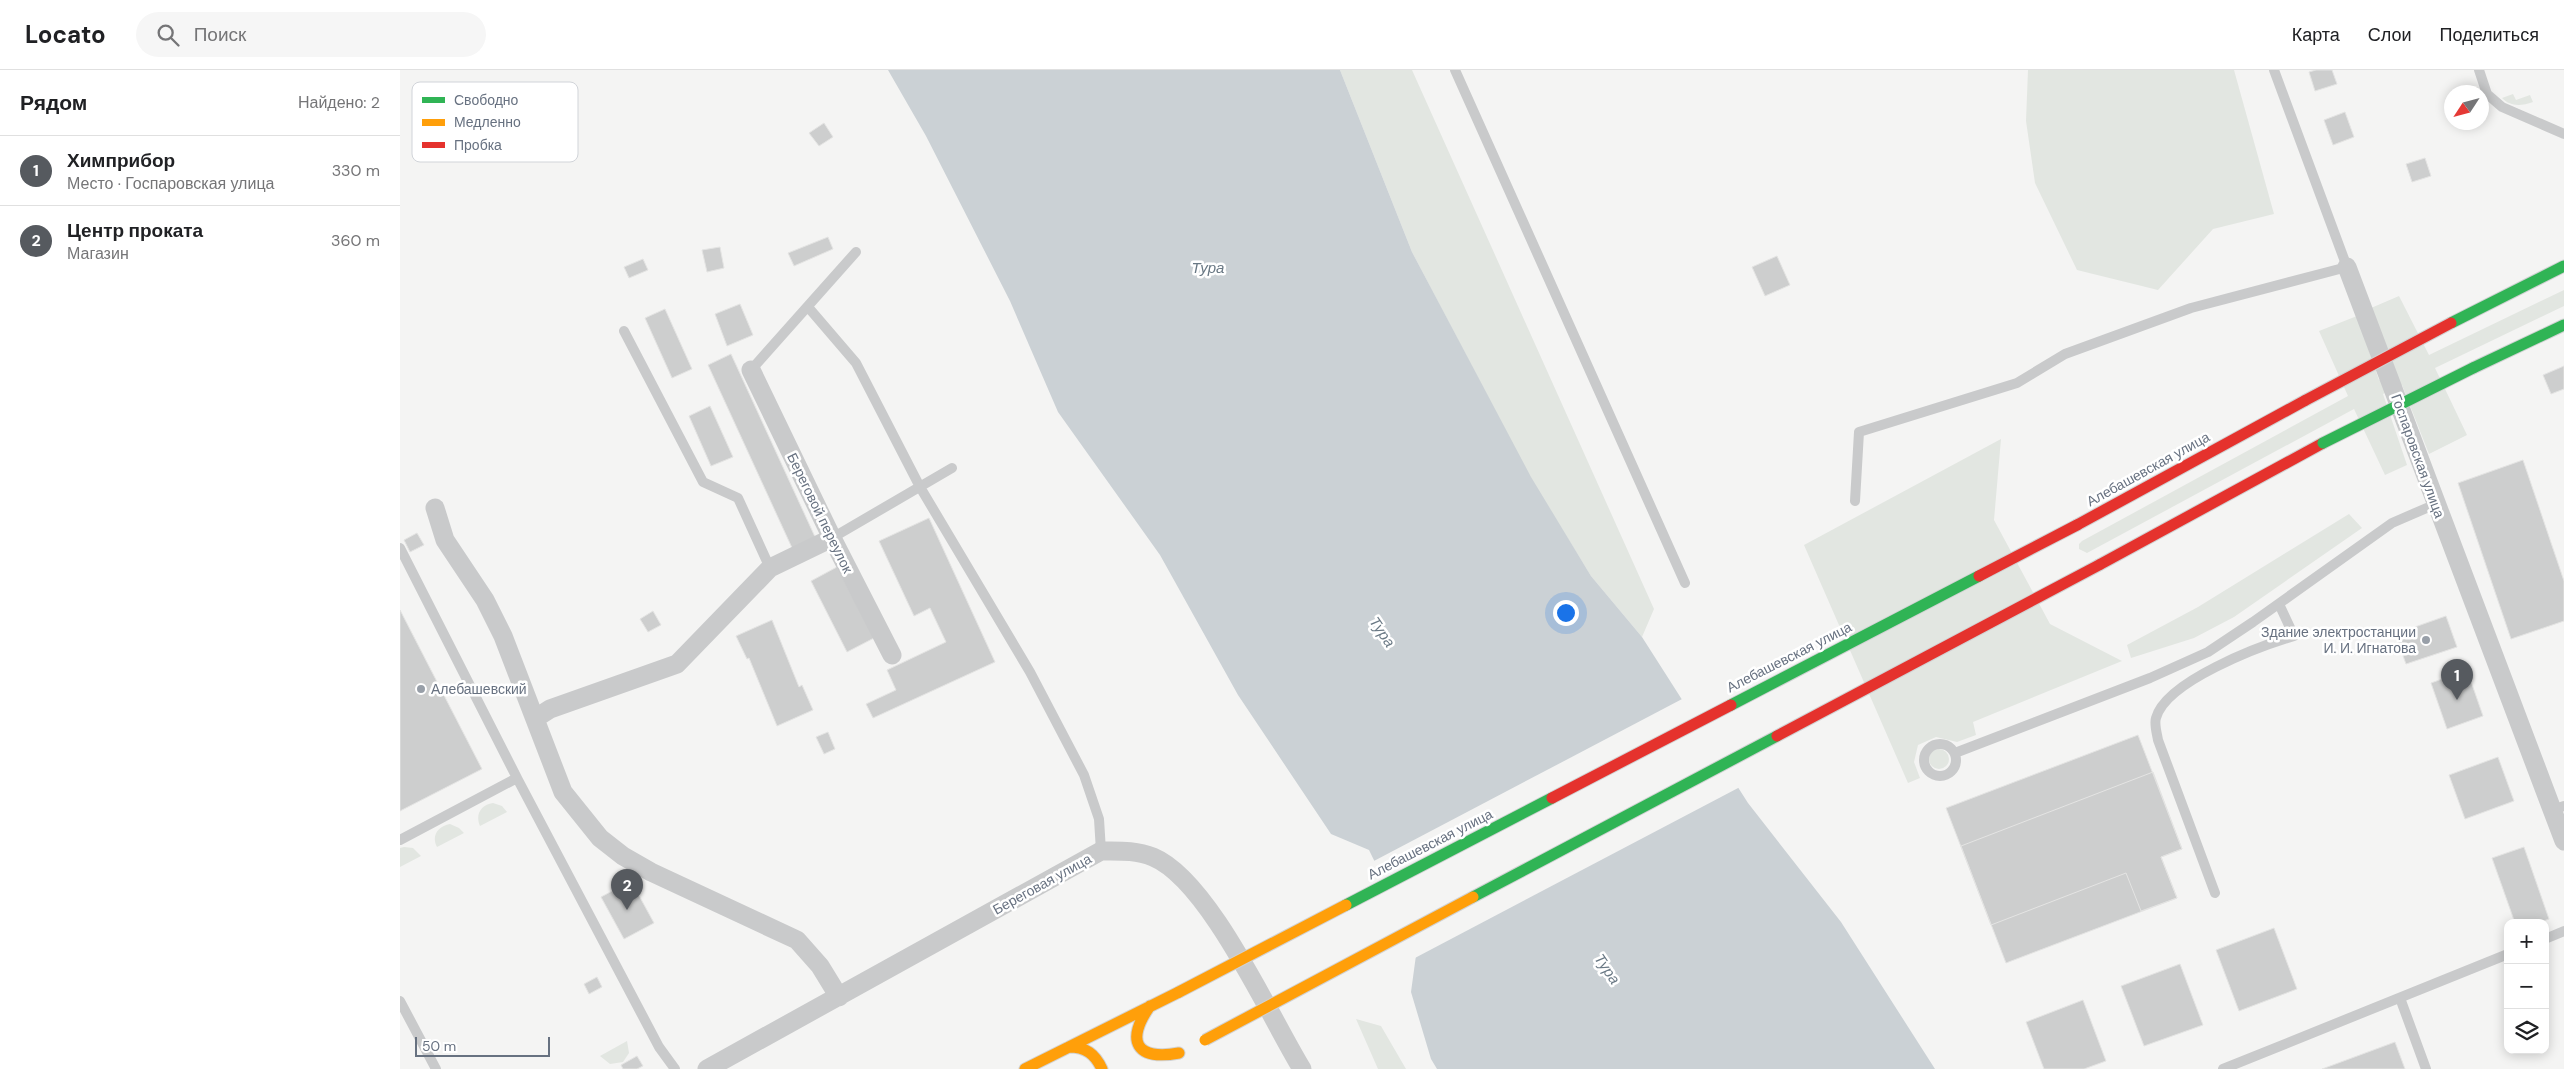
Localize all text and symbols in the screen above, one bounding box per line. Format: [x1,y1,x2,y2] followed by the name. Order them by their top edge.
[136,12,486,57] search box
[25,19,106,50] text: Locato
[154,21,182,49] icon: search
[194,22,246,47] text: Поиск
[2292,23,2340,47] text: Карта
[2368,23,2412,47] text: Слои
[2440,23,2539,47] text: Поделиться
[412,82,578,162] legend
[2444,85,2489,130] north arrow
[20,89,87,117] text: Рядом
[454,91,519,109] text: Свободно
[298,92,380,113] text: Найдено: 2
[454,113,521,131] text: Медленно
[454,136,502,154] text: Пробка
[67,148,175,173] text: Химприбор
[33,160,39,181] text: 1
[332,160,380,181] text: 330 m
[67,173,274,194] text: Место · Госпаровская улица
[67,218,203,243] text: Центр проката
[31,230,41,251] text: 2
[331,230,380,251] text: 360 m
[67,243,129,264] text: Магазин
[1192,258,1224,278] water label: Тура
[2387,392,2449,521] street label: Госпаровская улица
[2083,428,2213,510] street label: Алебашевская улица
[783,450,857,577] street label: Береговой переулок
[1553,600,1579,626] your location
[1365,613,1399,651] water label: Тура
[1723,618,1855,696] street label: Алебашевская улица
[2261,623,2416,657] place label: Здание электростанции И. И. Игнатова
[2420,634,2432,646] marker: Здание электростанции И. И. Игнатова
[2441,659,2473,700] pin: 1
[431,680,527,698] place label: Алебашевский
[415,683,427,695] marker: Алебашевский
[1364,805,1496,883] street label: Алебашевская улица
[990,849,1095,919] street label: Береговая улица
[611,869,643,910] pin: 2
[2504,919,2549,1054] map controls
[2504,919,2549,964] button: +
[1590,950,1624,988] water label: Тура
[2504,964,2549,1009] button: −
[2504,1009,2549,1054] button: layers
[415,1034,550,1057] scale bar
[422,1037,456,1055] text: 50 m

